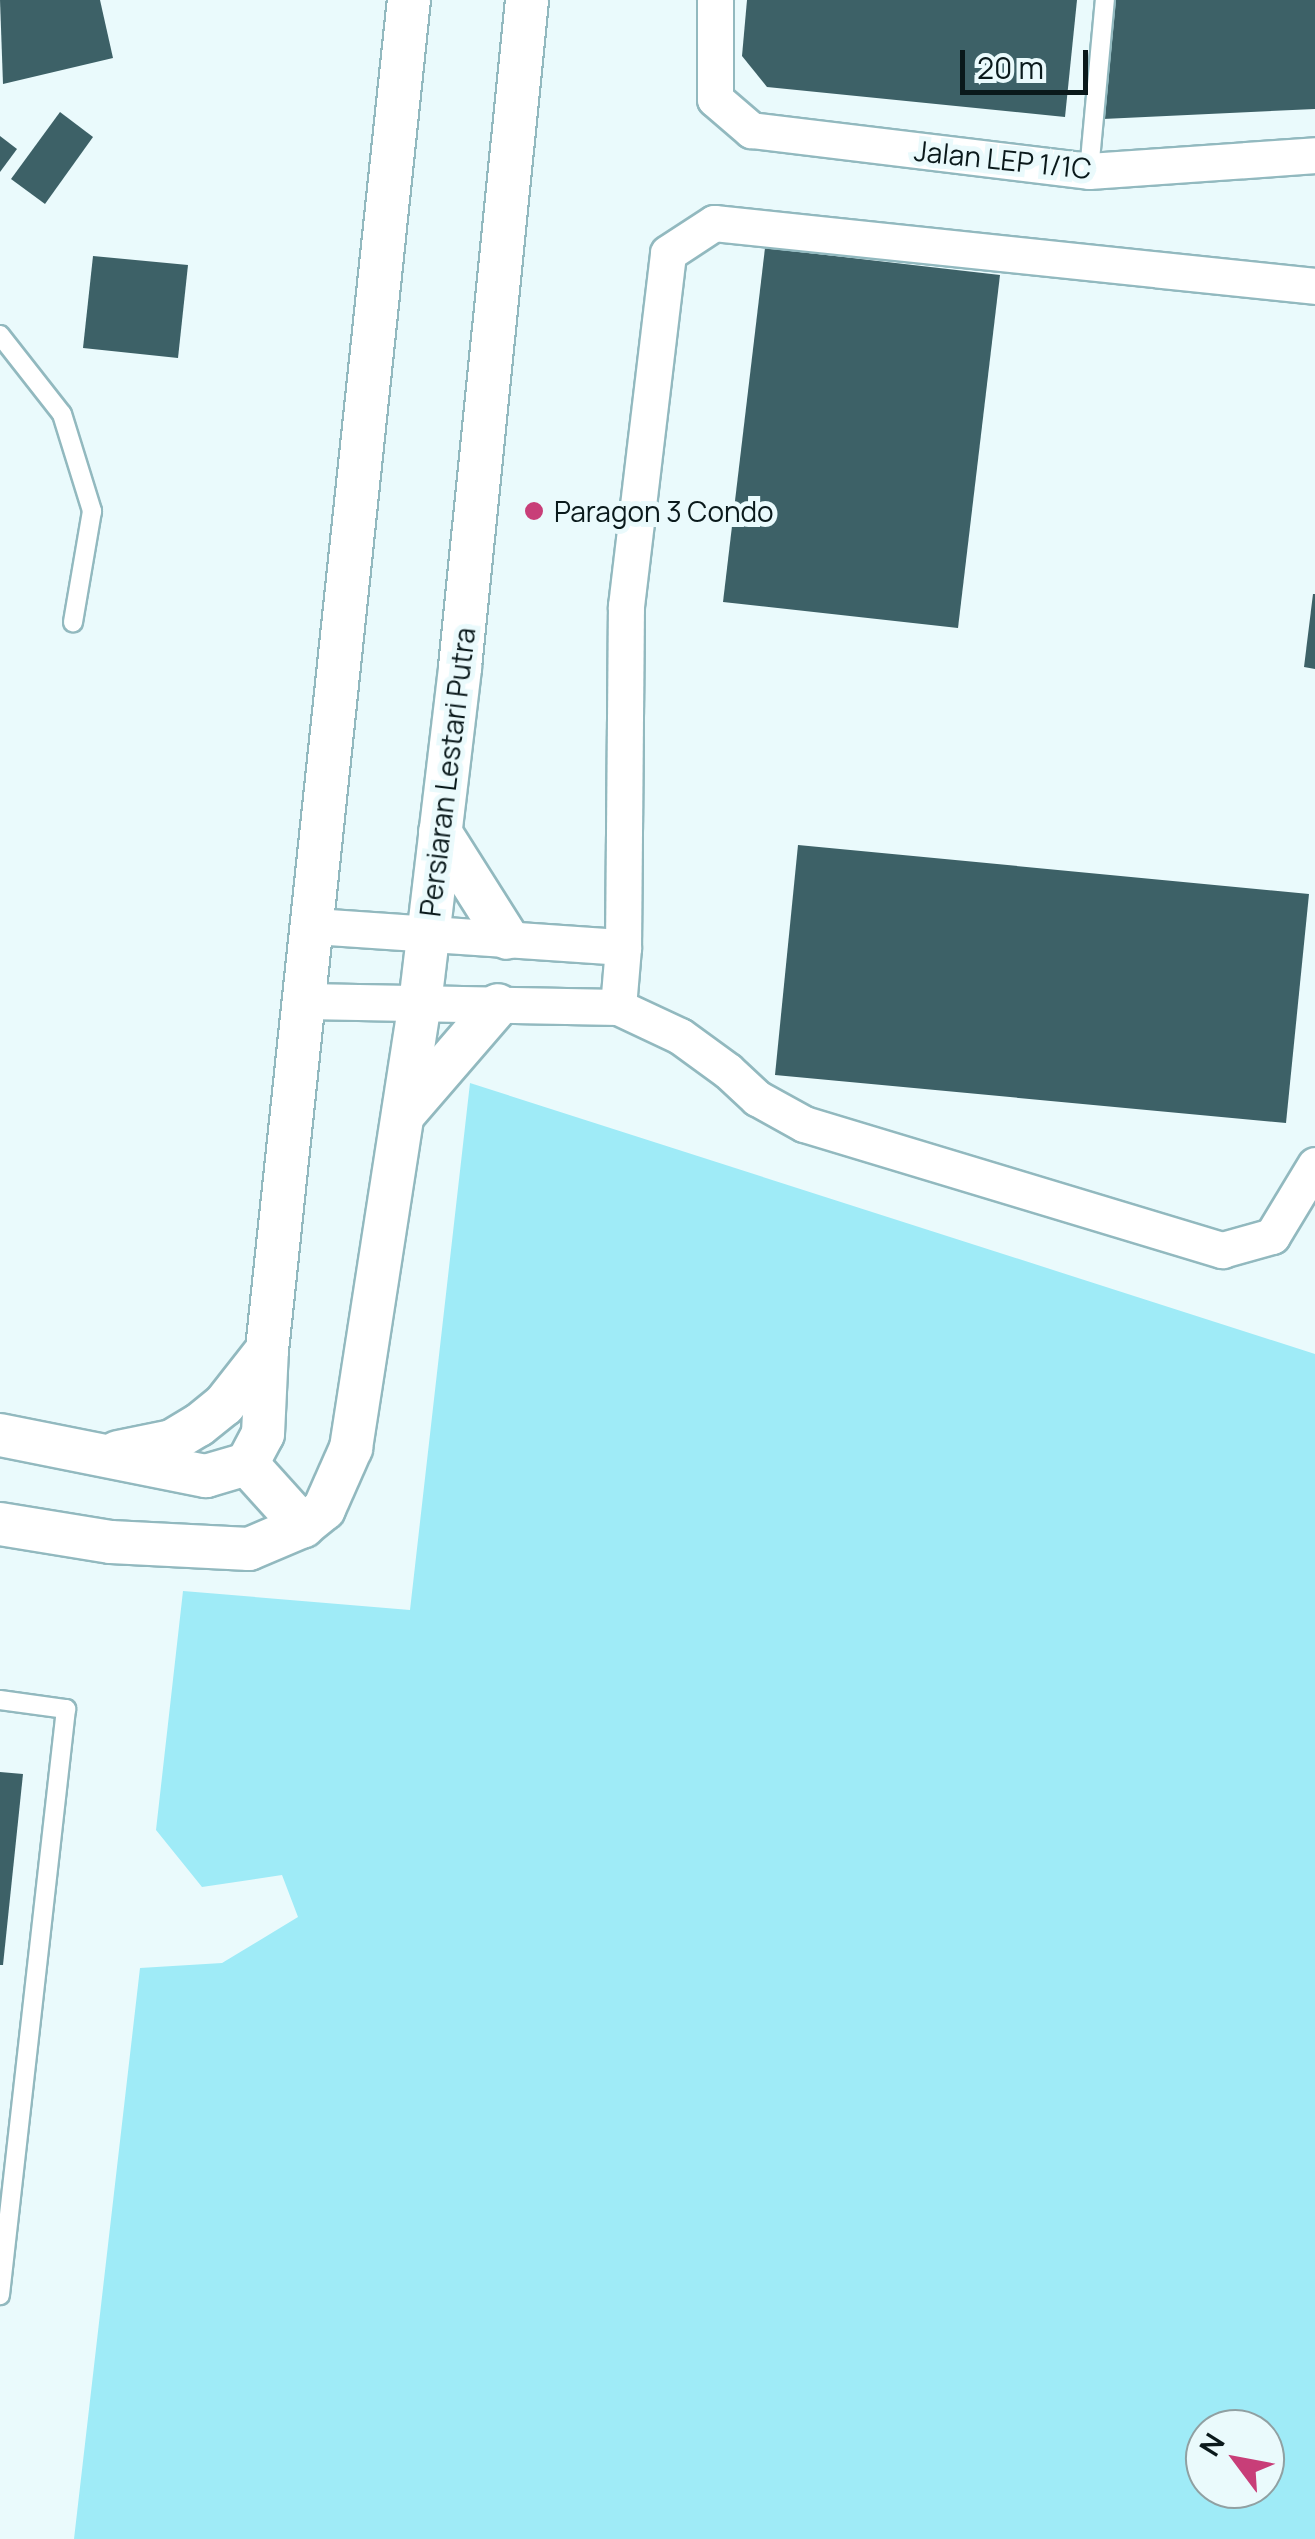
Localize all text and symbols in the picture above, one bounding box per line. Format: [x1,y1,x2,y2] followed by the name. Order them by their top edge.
[965,30,1092,92] scale bar
[977,47,1044,88] text: 20 m
[913,133,1093,185] street label: Jalan LEP 1/1C
[554,494,774,528] place label: Paragon 3 Condo
[523,500,545,522] marker: Paragon 3 Condo
[413,626,481,918] street label: Persiaran Lestari Putra
[1185,2409,1285,2509] north arrow
[1190,2426,1233,2463] text: N

